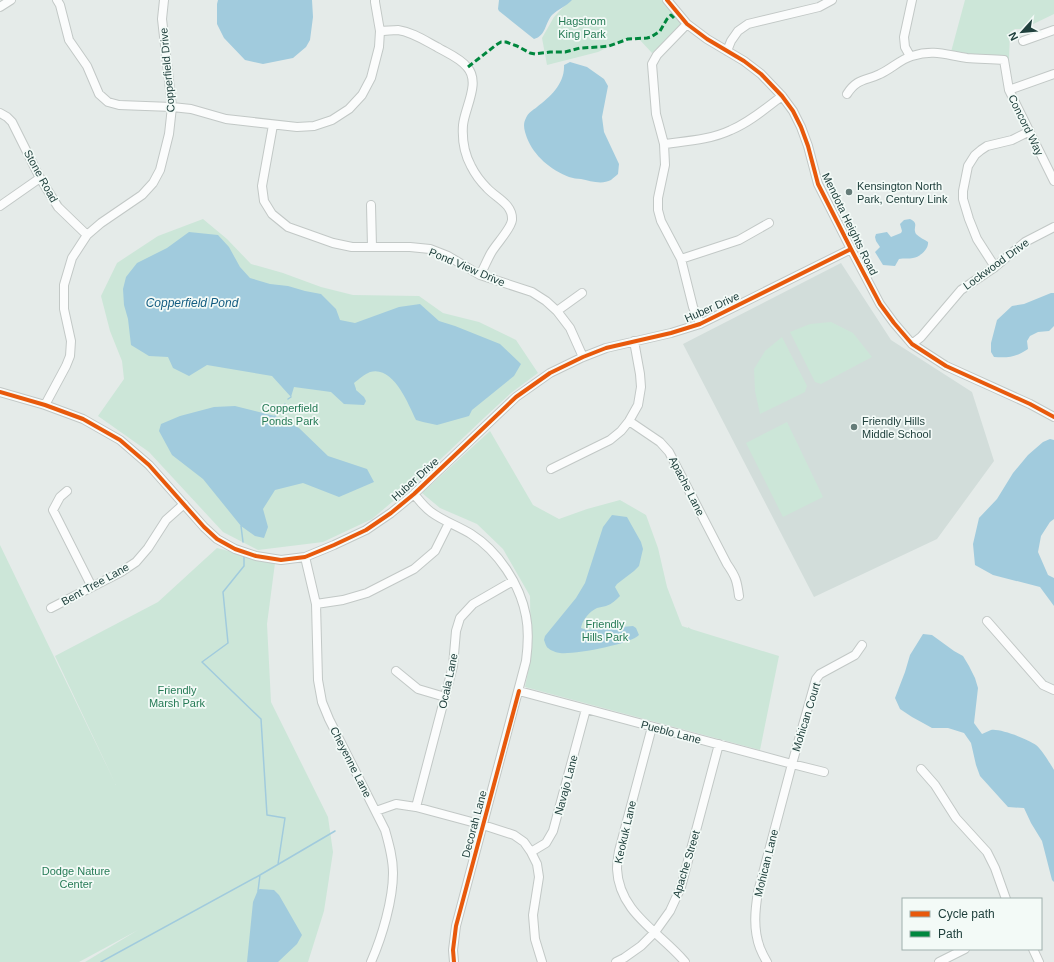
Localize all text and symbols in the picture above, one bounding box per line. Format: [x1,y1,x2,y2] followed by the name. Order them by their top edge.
[1002,12,1042,52] north arrow
[558,15,606,40] park label: Hagstrom King Park
[157,27,177,113] street label: Copperfield Drive
[1006,30,1020,43] text: N
[1006,93,1046,158] street label: Concord Way
[22,148,60,204] street label: Stone Road
[820,171,880,277] street label: Mendota Heights Road
[857,180,948,205] place label: Kensington North Park, Century Link
[844,187,854,197] marker: Kensington North Park, Century Link
[961,236,1031,292] street label: Lockwood Drive
[427,246,507,288] street label: Pond View Drive
[683,290,741,324] street label: Huber Drive
[146,296,239,310] water label: Copperfield Pond
[262,402,319,427] park label: Copperfield Ponds Park
[862,415,931,440] place label: Friendly Hills Middle School
[849,422,859,432] marker: Friendly Hills Middle School
[667,454,707,518] street label: Apache Lane
[389,455,441,503] street label: Huber Drive
[59,561,131,607] street label: Bent Tree Lane
[582,618,629,643] park label: Friendly Hills Park
[436,652,460,710] street label: Ocala Lane
[790,681,822,753] street label: Mohican Court
[149,684,206,709] park label: Friendly Marsh Park
[640,718,702,746] street label: Pueblo Lane
[328,725,374,799] street label: Cheyenne Lane
[552,754,580,816] street label: Navajo Lane
[459,789,489,859] street label: Decorah Lane
[612,799,638,865] street label: Keokuk Lane
[752,828,780,898] street label: Mohican Lane
[670,829,702,899] street label: Apache Street
[42,865,110,890] park label: Dodge Nature Center
[902,898,1042,950] legend
[938,907,995,921] text: Cycle path
[938,927,963,941] text: Path

